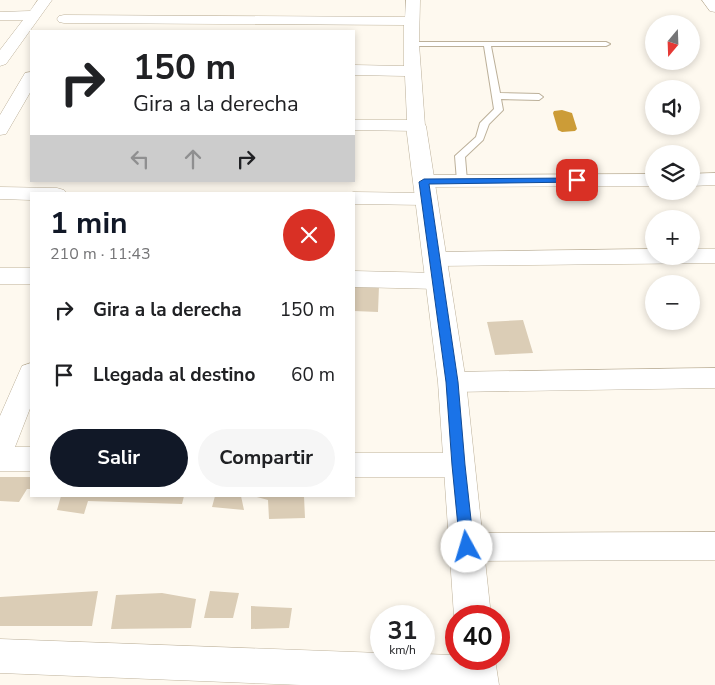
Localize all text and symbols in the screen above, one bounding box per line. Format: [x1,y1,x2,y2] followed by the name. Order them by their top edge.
[645,15,700,70] north arrow
[645,15,700,330] map controls
[133,44,236,91] text: 150 m
[50,50,115,115] icon: right
[645,80,700,135] button: sound
[133,89,299,119] text: Gira a la derecha
[126,145,154,173] icon: left
[179,145,207,173] icon: ahead
[232,145,260,173] icon: right
[645,145,700,200] button: layers
[556,159,598,201] pin
[563,166,591,194] icon: arrive
[50,203,128,244] text: 1 min
[283,209,335,261] button: close
[645,210,700,265] button: +
[50,243,151,265] text: 210 m · 11:43
[645,275,700,330] button: −
[50,296,78,324] icon: right
[93,297,242,323] text: Gira a la derecha
[280,297,335,323] text: 150 m
[50,361,78,389] icon: arrive
[93,362,255,388] text: Llegada al destino
[291,362,335,388] text: 60 m
[50,429,188,487] button: Salir
[198,429,335,487] button: Compartir
[440,520,492,572] position arrow
[445,605,510,670] speed limit sign: 40
[387,614,418,648] text: 31
[389,642,416,658] text: km/h

